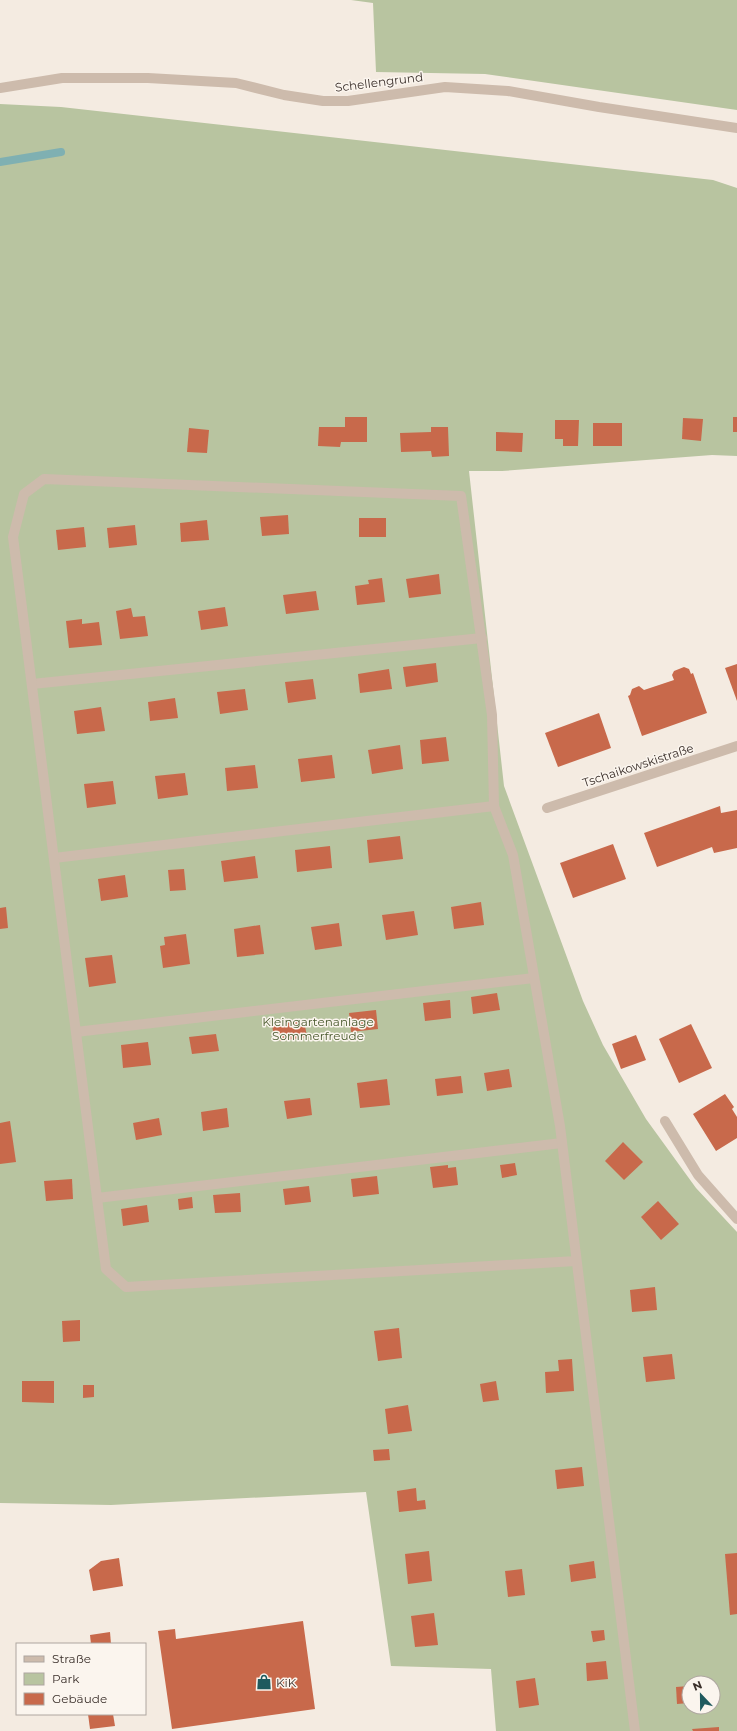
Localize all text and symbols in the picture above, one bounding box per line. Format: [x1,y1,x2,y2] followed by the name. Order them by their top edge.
[334,69,424,95] street label: Schellengrund
[581,740,695,790] street label: Tschaikowskistraße
[262,1014,374,1043] park label: Kleingartenanlage Sommerfreude
[16,1643,146,1715] legend
[52,1651,91,1666] text: Straße
[52,1671,80,1686] text: Park
[255,1673,273,1691] shop icon: KiK
[276,1675,297,1690] place label: KiK
[681,1675,721,1715] north arrow
[691,1678,704,1694] text: N
[52,1691,107,1706] text: Gebäude

